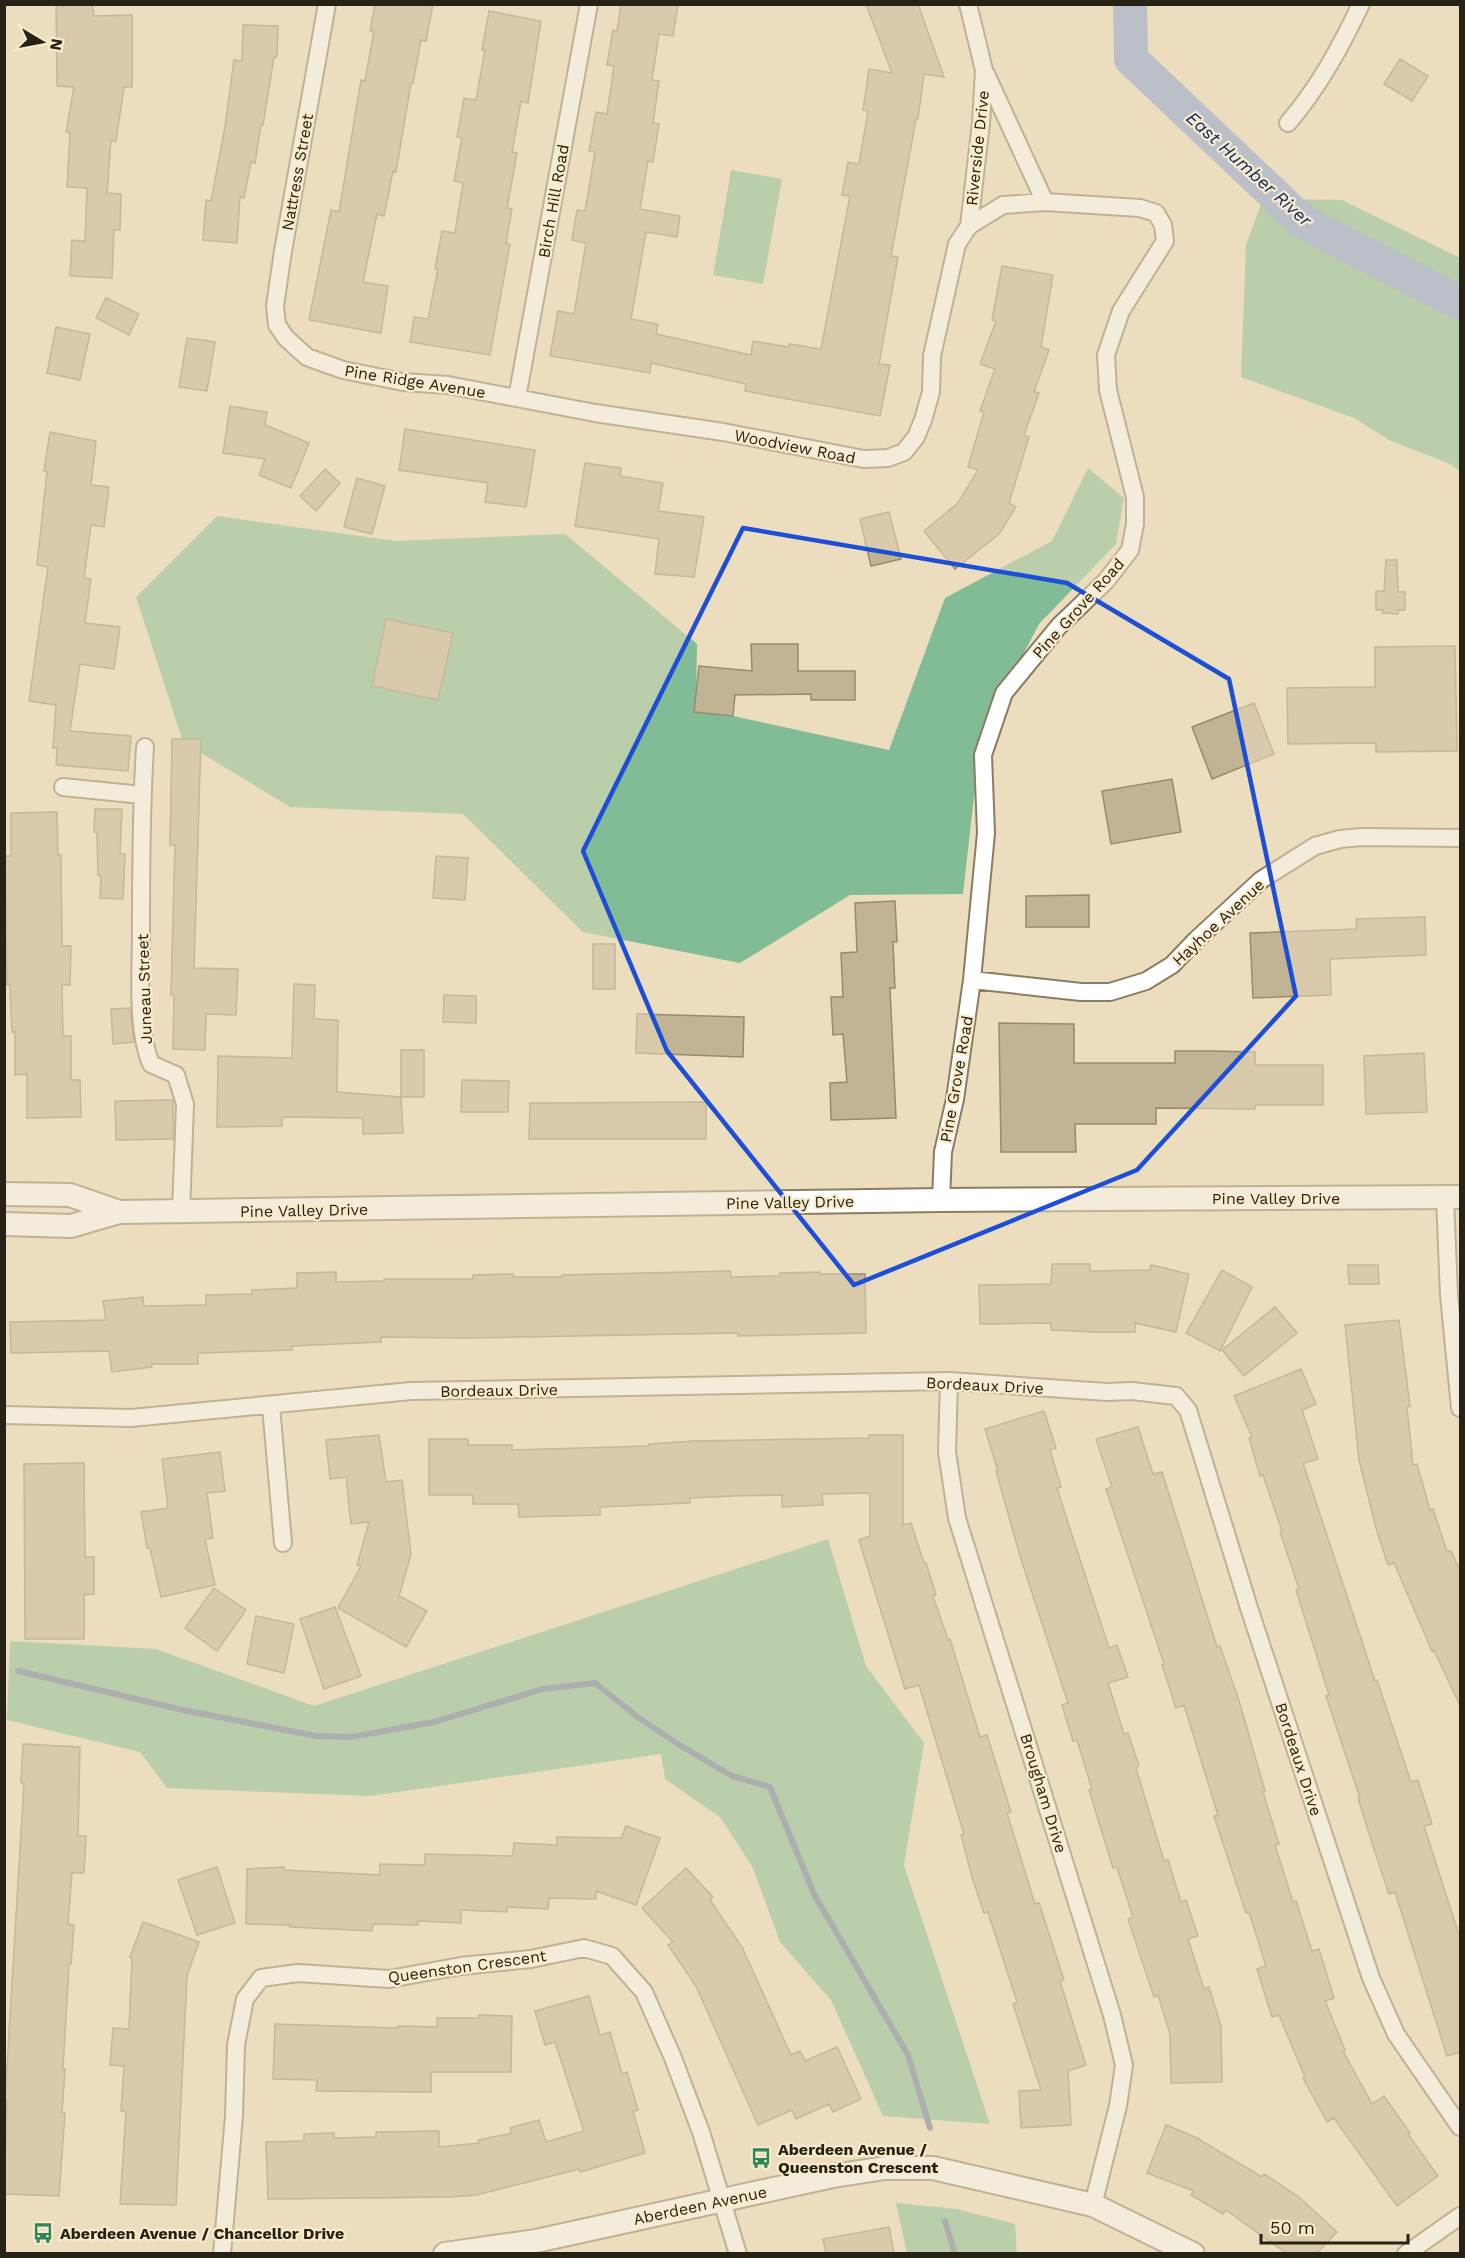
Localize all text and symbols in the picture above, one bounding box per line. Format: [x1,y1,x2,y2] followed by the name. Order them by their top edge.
[12,12,72,72] north arrow
[46,37,67,52] text: N
[962,89,993,207] street label: Riverside Drive
[1182,107,1317,231] water label: East Humber River
[278,112,317,232] street label: Nattress Street
[534,143,573,259] street label: Birch Hill Road
[343,361,487,402] street label: Pine Ridge Avenue
[733,425,857,468] street label: Woodview Road
[1028,554,1128,662] street label: Pine Grove Road
[1168,875,1268,970] street label: Hayhoe Avenue
[133,933,156,1045] street label: Juneau Street
[936,1014,977,1144] street label: Pine Grove Road
[1212,1189,1340,1208] street label: Pine Valley Drive
[726,1192,854,1213] street label: Pine Valley Drive
[240,1200,368,1221] street label: Pine Valley Drive
[926,1373,1044,1398] street label: Bordeaux Drive
[440,1380,558,1401] street label: Bordeaux Drive
[1271,1700,1326,1818] street label: Bordeaux Drive
[1016,1731,1071,1855] street label: Brougham Drive
[387,1946,548,1987] street label: Queenston Crescent
[778,2140,938,2177] place label: Aberdeen Avenue / Queenston Crescent
[749,2146,773,2170] bus stop icon: Aberdeen Avenue / Queenston Crescent
[632,2182,769,2229] street label: Aberdeen Avenue
[1261,2207,1408,2245] scale bar
[1270,2217,1315,2238] text: 50 m
[31,2221,55,2245] bus stop icon: Aberdeen Avenue / Chancellor Drive
[60,2224,344,2243] place label: Aberdeen Avenue / Chancellor Drive

